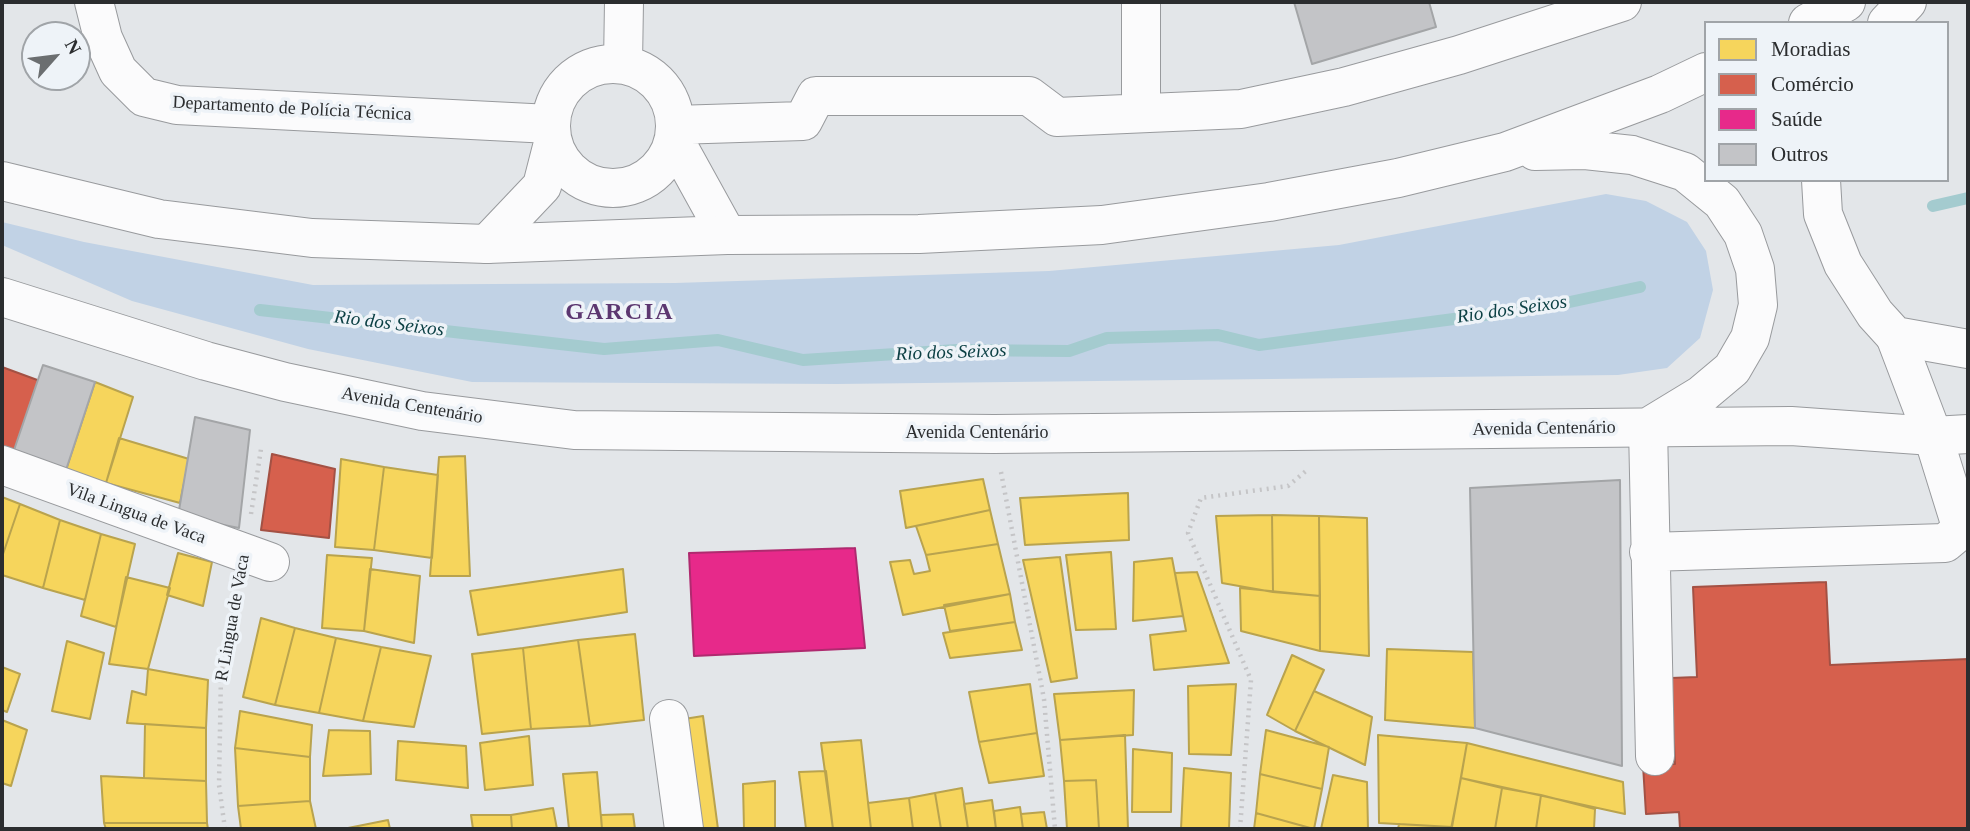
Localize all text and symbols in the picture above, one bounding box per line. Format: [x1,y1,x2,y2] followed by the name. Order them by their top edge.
[21,21,91,91] north arrow
[1704,21,1949,182] legend
[61,36,86,58] text: N
[1771,37,1850,61] text: Moradias
[1771,72,1854,96] text: Comércio
[172,92,412,126] street label: Departamento de Polícia Técnica
[1771,107,1822,131] text: Saúde
[1771,142,1828,166] text: Outros
[1456,291,1568,329] water label: Rio dos Seixos
[566,299,674,327] district label: GARCIA
[333,306,445,342] water label: Rio dos Seixos
[895,340,1007,366] water label: Rio dos Seixos
[340,383,484,429] street label: Avenida Centenário
[1472,417,1616,441] street label: Avenida Centenário
[905,422,1049,444] street label: Avenida Centenário
[64,479,208,549] street label: Vila Lingua de Vaca
[211,553,255,683] street label: R Lingua de Vaca

